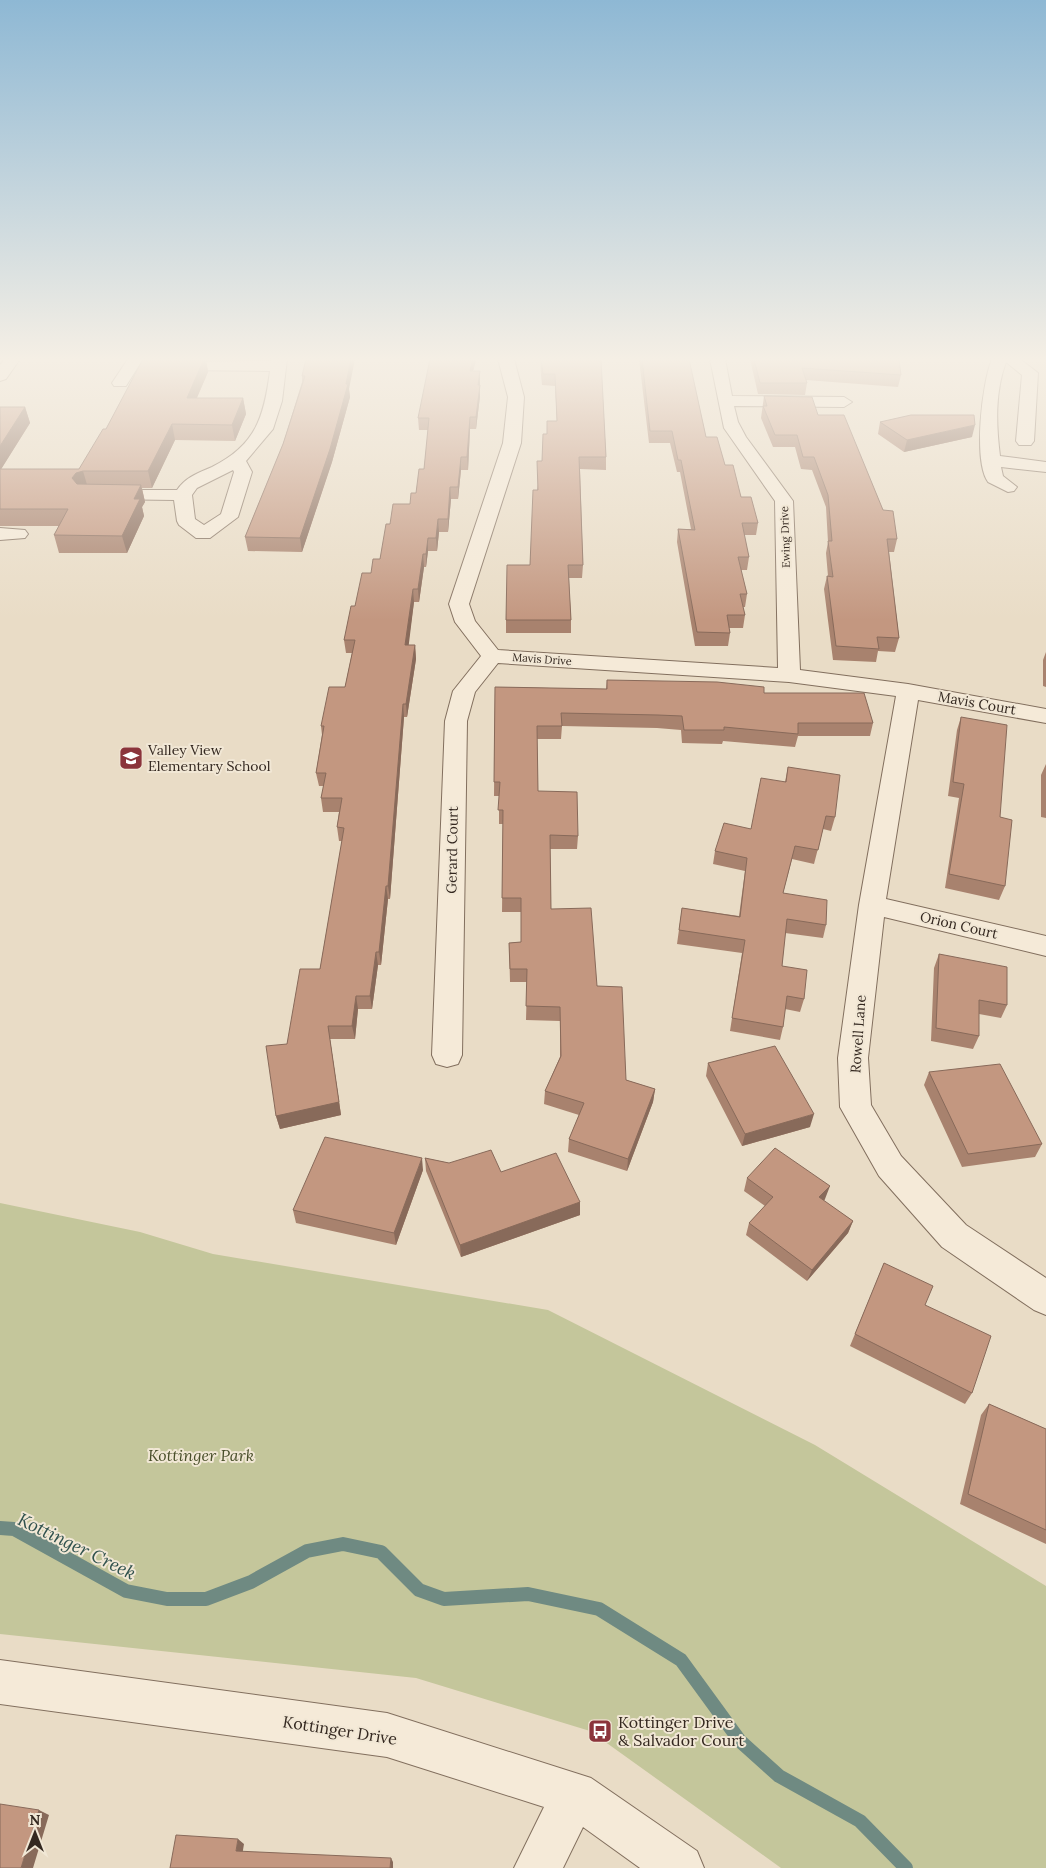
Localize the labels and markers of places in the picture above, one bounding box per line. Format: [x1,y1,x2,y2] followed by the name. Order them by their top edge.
[147,741,271,775] place label: Valley View Elementary School
[118,745,144,771] school or university icon: Valley View Elementary School
[618,1712,745,1750] place label: Kottinger Drive & Salvador Court
[587,1718,613,1744] bus stop icon: Kottinger Drive & Salvador Court

